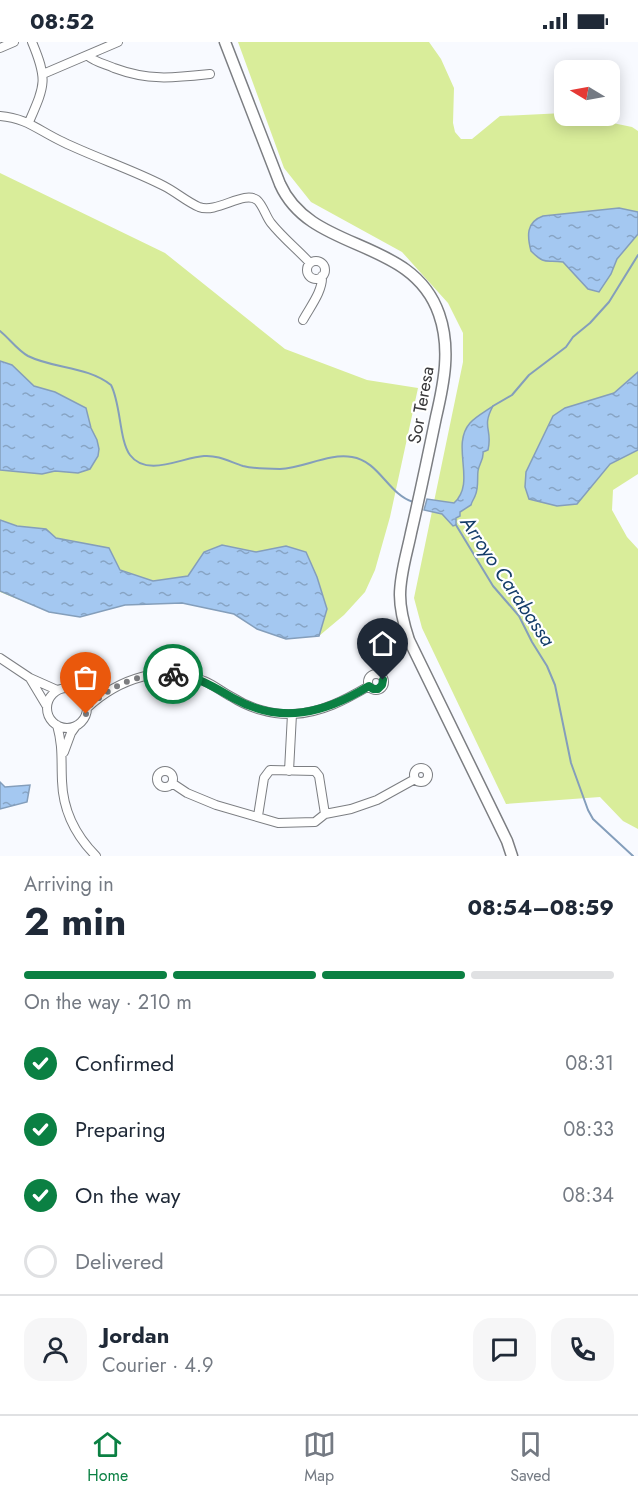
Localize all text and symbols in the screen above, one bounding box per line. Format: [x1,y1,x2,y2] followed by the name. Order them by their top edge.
[30,5,94,37] text: 08:52
[554,60,620,126] north arrow
[554,60,620,126] map controls
[401,364,441,446] street label: Sor Teresa
[453,509,562,652] water label: Arroyo Carabassa
[357,618,408,680] pin
[366,627,399,660] icon: home
[143,644,203,704] courier
[60,652,111,714] pin
[157,658,190,691] icon: bike
[69,661,102,694] icon: bag
[24,870,114,899] text: Arriving in
[467,891,614,923] text: 08:54–08:59
[24,893,126,950] text: 2 min
[24,988,192,1017] text: On the way · 210 m
[24,1047,57,1080] icon: check
[75,1047,174,1079] text: Confirmed
[565,1049,614,1078] text: 08:31
[24,1113,57,1146] icon: check
[75,1113,166,1145] text: Preparing
[563,1115,614,1144] text: 08:33
[24,1179,57,1212] icon: check
[75,1179,180,1211] text: On the way
[563,1181,614,1210] text: 08:34
[75,1245,164,1277] text: Delivered
[24,1318,87,1381] button: person
[473,1318,536,1381] button: chat
[551,1318,614,1381] button: phone
[102,1319,169,1351] text: Jordan
[102,1351,214,1380] text: Courier · 4.9
[87,1428,128,1487] tab: Home
[303,1428,336,1487] tab: Map
[510,1428,551,1487] tab: Saved

